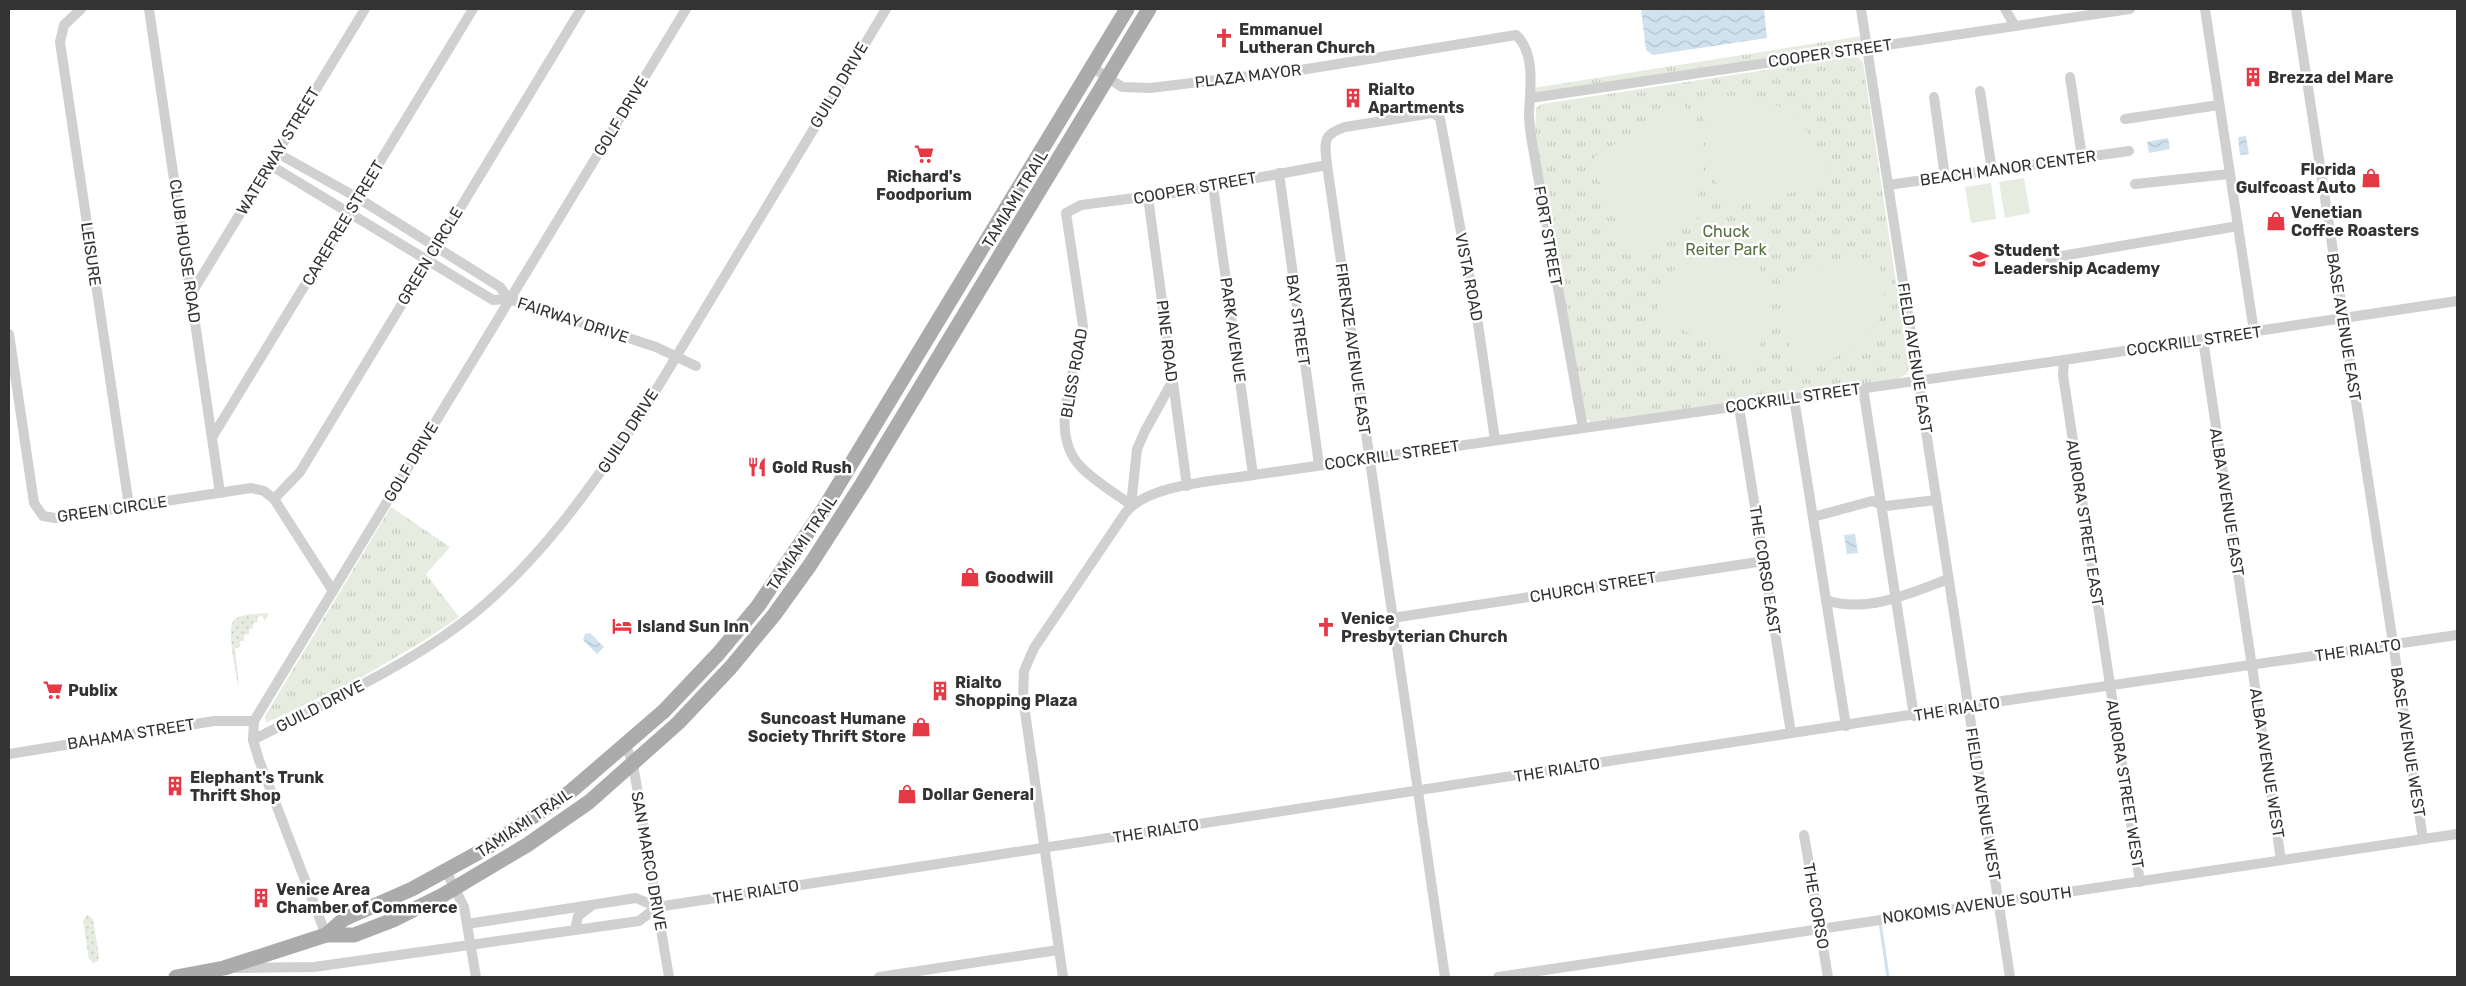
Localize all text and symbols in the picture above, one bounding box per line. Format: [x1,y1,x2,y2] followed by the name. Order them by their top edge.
[1239,20,1375,57] place label: Emmanuel Lutheran Church
[1213,27,1235,49] church icon: Emmanuel Lutheran Church
[1767,35,1893,71] street label: COOPER STREET
[806,39,872,131] street label: GUILD DRIVE
[1194,60,1302,92] street label: PLAZA MAYOR
[2242,66,2264,88] building icon: Brezza del Mare
[2268,68,2393,87] place label: Brezza del Mare
[590,73,652,159] street label: GOLF DRIVE
[1368,80,1465,117] place label: Rialto Apartments
[232,84,324,218] street label: WATERWAY STREET
[1342,87,1364,109] building icon: Rialto Apartments
[913,143,935,165] supermarket icon: Richard's Foodporium
[1919,146,2097,190] street label: BEACH MANOR CENTER
[978,147,1052,251] street label: TAMIAMI TRAIL
[298,157,388,289] street label: CAREFREE STREET
[2236,160,2356,197] place label: Florida Gulfcoast Auto
[876,167,972,204] place label: Richard's Foodporium
[2360,167,2382,189] shop icon: Florida Gulfcoast Auto
[1132,168,1258,208] street label: COOPER STREET
[165,178,205,324] street label: CLUB HOUSE ROAD
[1530,184,1566,288] street label: FORT STREET
[2291,203,2419,240] place label: Venetian Coffee Roasters
[393,204,467,308] street label: GREEN CIRCLE
[2265,210,2287,232] shop icon: Venetian Coffee Roasters
[77,221,105,287] street label: LEISURE
[1685,222,1767,259] park label: Chuck Reiter Park
[1451,231,1487,323] street label: VISTA ROAD
[1994,241,2160,278] place label: Student Leadership Academy
[1968,248,1990,270] school or university icon: Student Leadership Academy
[2323,252,2365,402] street label: BASE AVENUE EAST
[1332,262,1374,436] street label: FIRENZE AVENUE EAST
[1282,273,1314,367] street label: BAY STREET
[1216,276,1250,384] street label: PARK AVENUE
[1894,281,1936,435] street label: FIELD AVENUE EAST
[515,293,631,347] street label: FAIRWAY DRIVE
[1153,299,1181,383] street label: PINE ROAD
[2125,322,2263,360] street label: COCKRILL STREET
[1057,327,1091,419] street label: BLISS ROAD
[1724,379,1862,417] street label: COCKRILL STREET
[594,385,662,477] street label: GUILD DRIVE
[380,419,442,505] street label: GOLF DRIVE
[2206,427,2248,577] street label: ALBA AVENUE EAST
[1323,436,1461,474] street label: COCKRILL STREET
[2062,438,2108,608] street label: AURORA STREET EAST
[746,456,768,478] restaurant icon: Gold Rush
[772,458,852,477] place label: Gold Rush
[56,492,168,526] street label: GREEN CIRCLE
[763,492,841,594] street label: TAMIAMI TRAIL
[1745,504,1785,636] street label: THE CORSO EAST
[959,566,981,588] shop icon: Goodwill
[985,568,1053,587] place label: Goodwill
[1528,568,1658,606] street label: CHURCH STREET
[1341,609,1508,646] place label: Venice Presbyterian Church
[611,615,633,637] hotel icon: Island Sun Inn
[1315,616,1337,638] church icon: Venice Presbyterian Church
[637,617,749,636] place label: Island Sun Inn
[2314,635,2402,665] street label: THE RIALTO
[2387,666,2429,818] street label: BASE AVENUE WEST
[955,673,1078,710] place label: Rialto Shopping Plaza
[273,676,367,736] street label: GUILD DRIVE
[42,679,64,701] supermarket icon: Publix
[929,680,951,702] building icon: Rialto Shopping Plaza
[68,681,118,700] place label: Publix
[2246,687,2288,839] street label: ALBA AVENUE WEST
[1913,693,2001,725] street label: THE RIALTO
[2102,698,2148,870] street label: AURORA STREET WEST
[748,709,906,746] place label: Suncoast Humane Society Thrift Store
[66,715,196,753] street label: BAHAMA STREET
[910,716,932,738] shop icon: Suncoast Humane Society Thrift Store
[1962,726,2004,882] street label: FIELD AVENUE WEST
[1513,754,1601,786] street label: THE RIALTO
[190,768,324,805] place label: Elephant's Trunk Thrift Shop
[164,775,186,797] building icon: Elephant's Trunk Thrift Shop
[896,783,918,805] shop icon: Dollar General
[473,784,575,862] street label: TAMIAMI TRAIL
[922,785,1034,804] place label: Dollar General
[627,790,671,932] street label: SAN MARCO DRIVE
[1112,815,1200,847] street label: THE RIALTO
[1799,861,1833,951] street label: THE CORSO
[712,876,800,908] street label: THE RIALTO
[276,880,458,917] place label: Venice Area Chamber of Commerce
[1881,882,2073,928] street label: NOKOMIS AVENUE SOUTH
[250,887,272,909] building icon: Venice Area Chamber of Commerce

